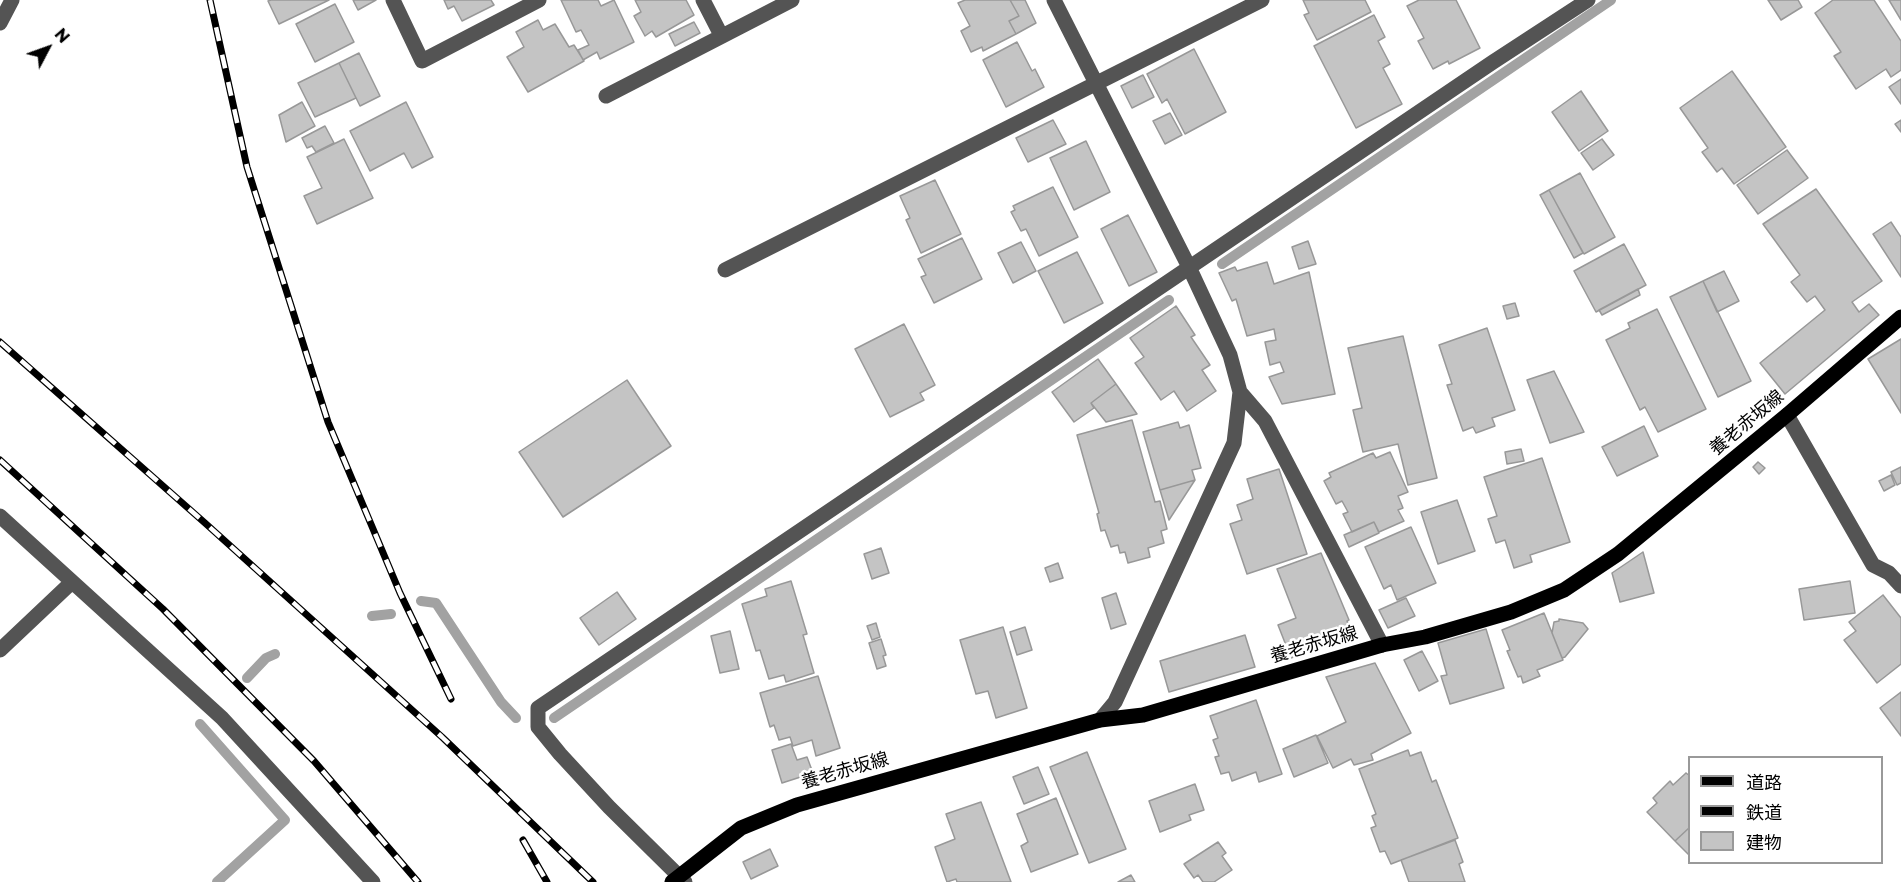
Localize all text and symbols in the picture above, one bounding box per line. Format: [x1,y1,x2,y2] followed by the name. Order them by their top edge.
[18,18,78,78] north arrow
[51,25,73,47] text: N
[1706,386,1788,460] street label: 養老赤坂線
[1268,622,1360,668] street label: 養老赤坂線
[799,748,891,794] street label: 養老赤坂線
[1688,756,1883,864] legend
[1746,772,1782,794] text: 道路
[1746,802,1782,824] text: 鉄道
[1746,832,1782,854] text: 建物

